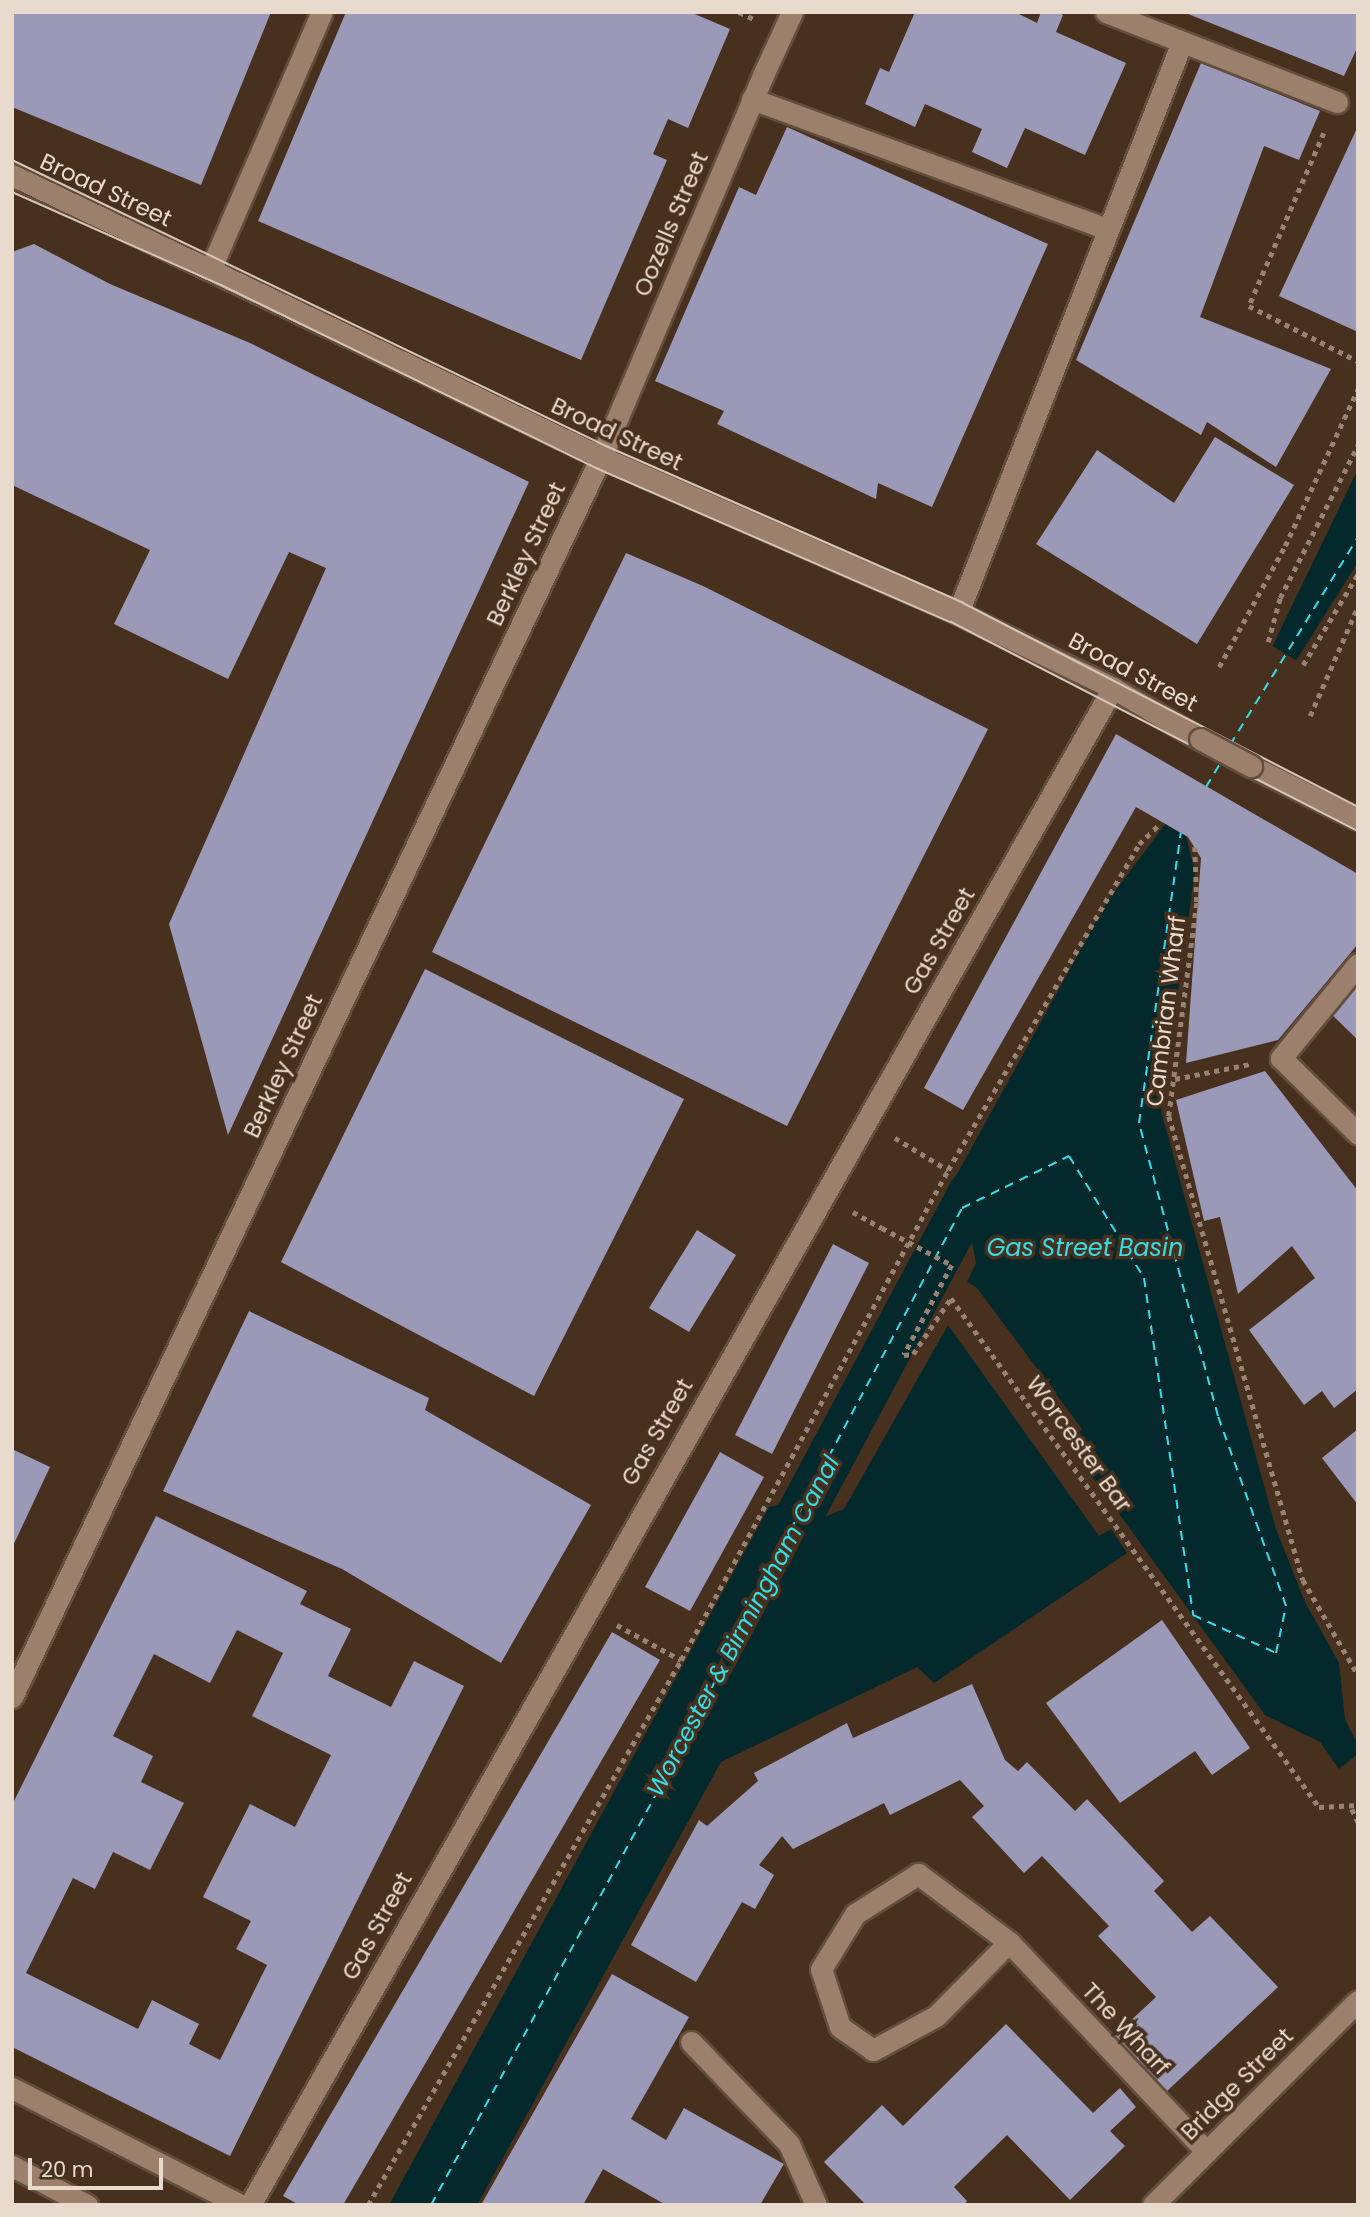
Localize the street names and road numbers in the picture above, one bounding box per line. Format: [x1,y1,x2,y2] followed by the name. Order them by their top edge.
[36,147,176,233] street label: Broad Street
[628,148,714,300] street label: Oozells Street
[547,391,687,477] street label: Broad Street
[481,478,571,630] street label: Berkley Street
[1064,626,1202,718] street label: Broad Street
[897,883,981,999] street label: Gas Street
[1141,914,1191,1108] street label: Cambrian Wharf
[238,990,328,1142] street label: Berkley Street
[1020,1371,1138,1517] street label: Worcester Bar
[615,1374,699,1490] street label: Gas Street
[336,1867,418,1985] street label: Gas Street
[1076,1977,1176,2081] street label: The Wharf
[1175,2022,1299,2146] street label: Bridge Street

